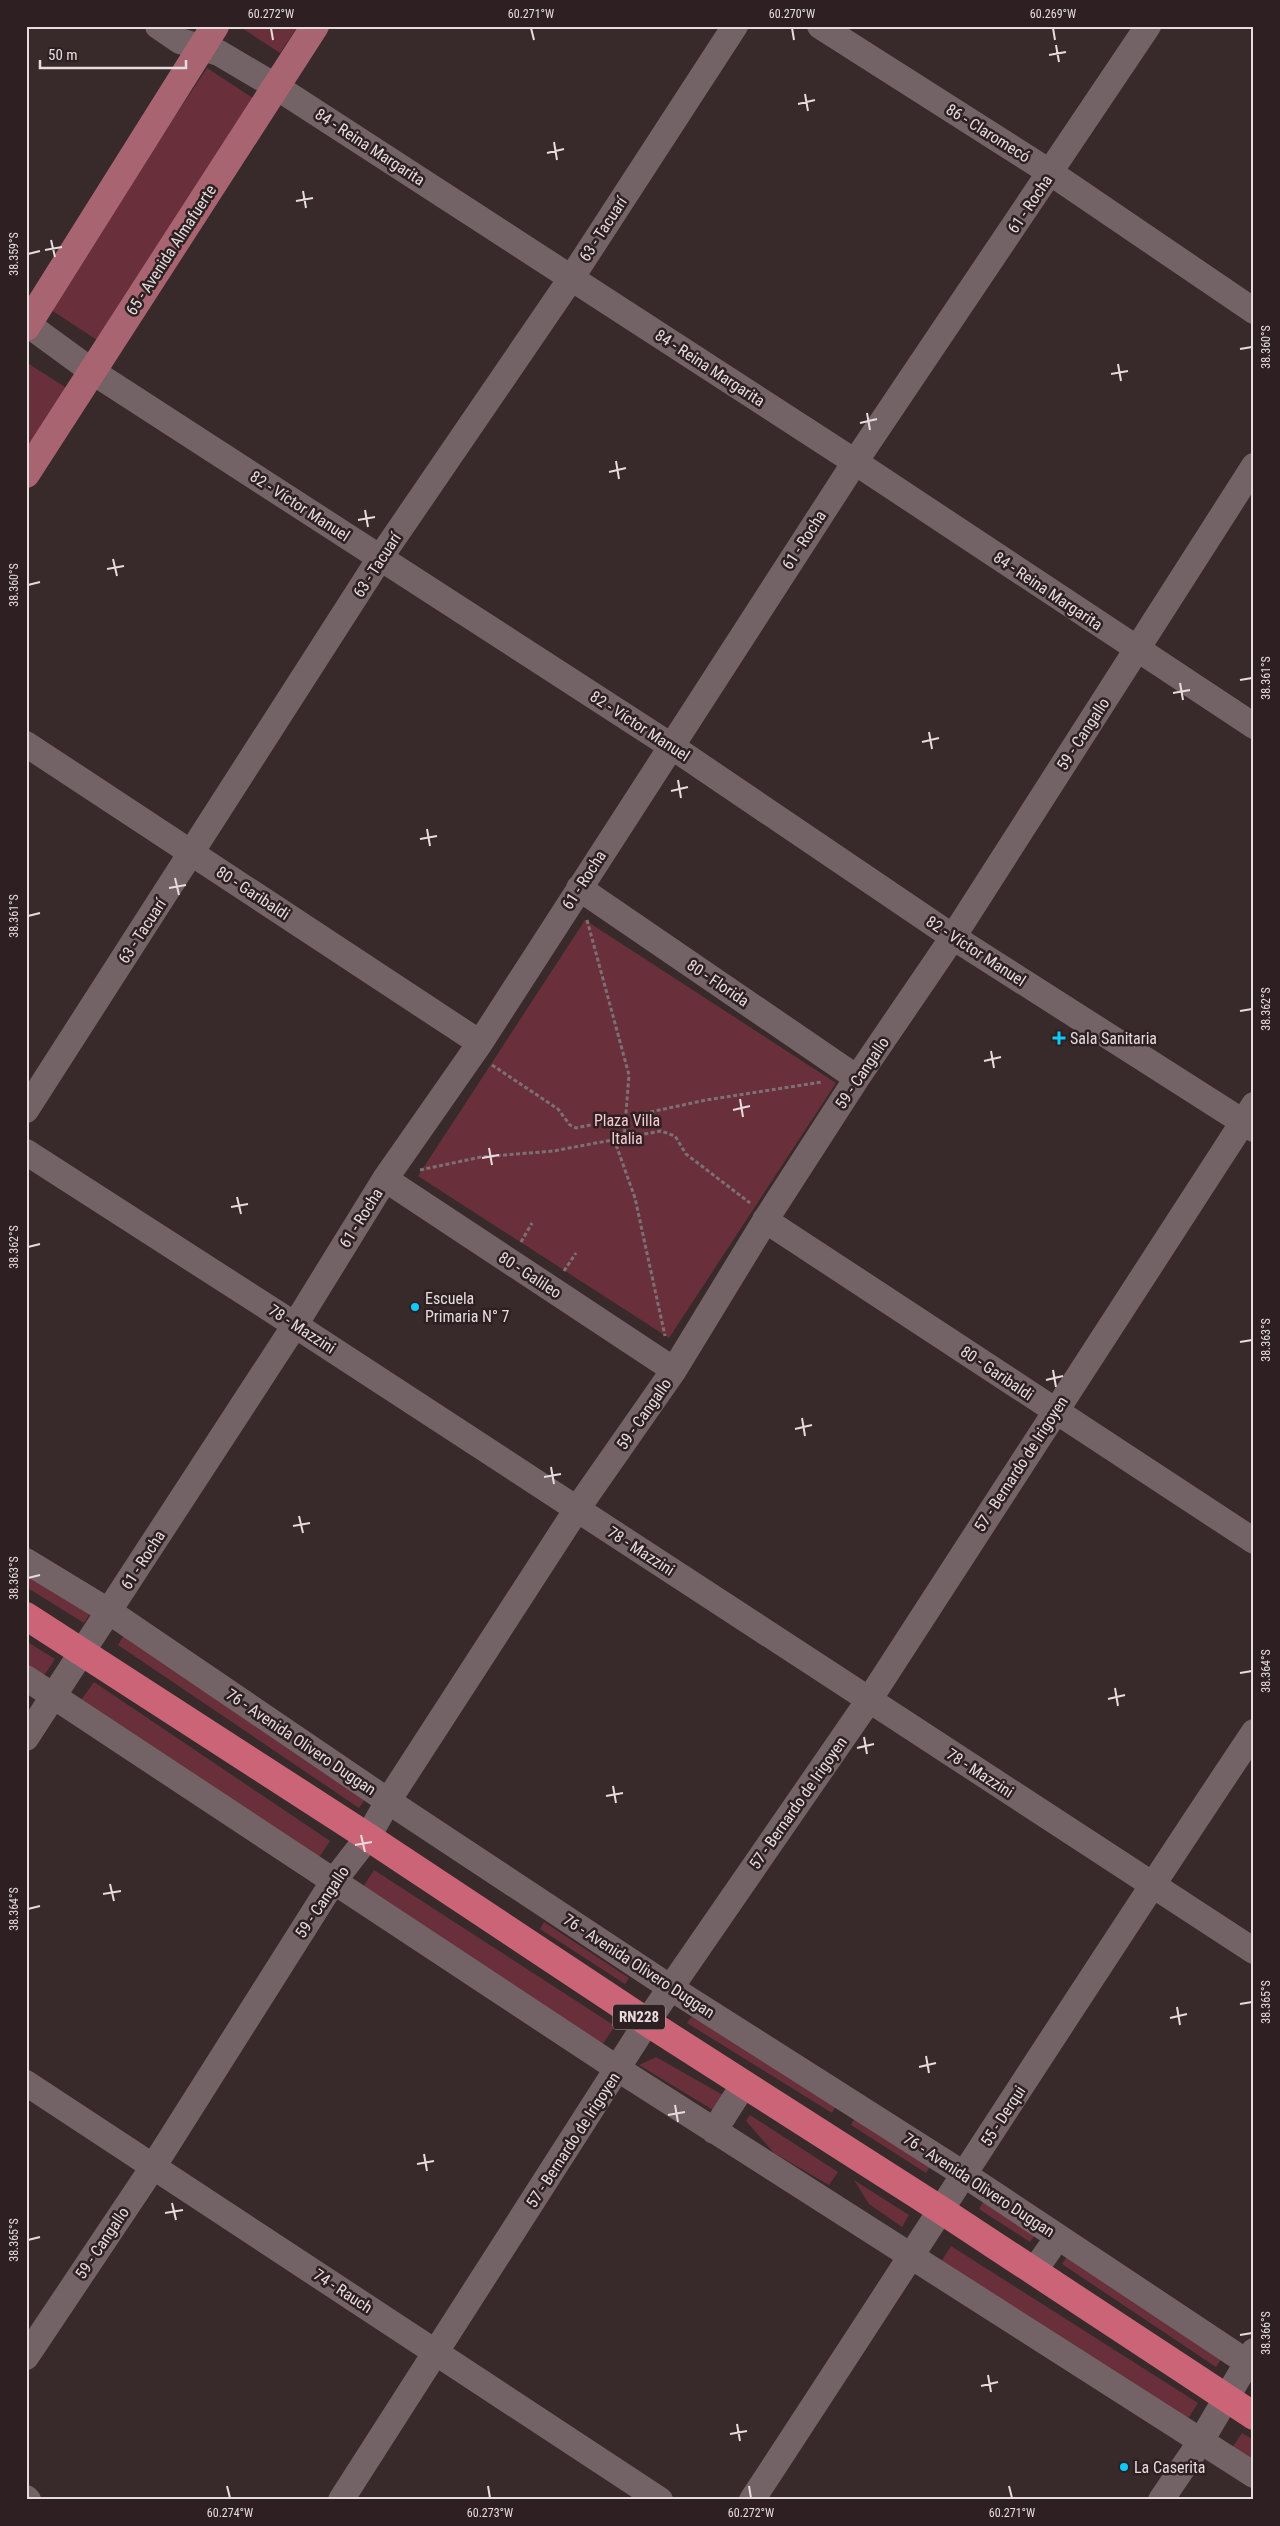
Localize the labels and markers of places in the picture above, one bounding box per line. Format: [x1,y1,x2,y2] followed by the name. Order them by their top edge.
[1070,1029,1157,1048] place label: Sala Sanitaria
[1052,1031,1066,1045] marker: Sala Sanitaria
[425,1289,510,1326] place label: Escuela Primaria N° 7
[409,1301,421,1313] marker: Escuela Primaria N° 7
[1134,2458,1205,2477] place label: La Caserita
[1118,2461,1130,2473] marker: La Caserita

